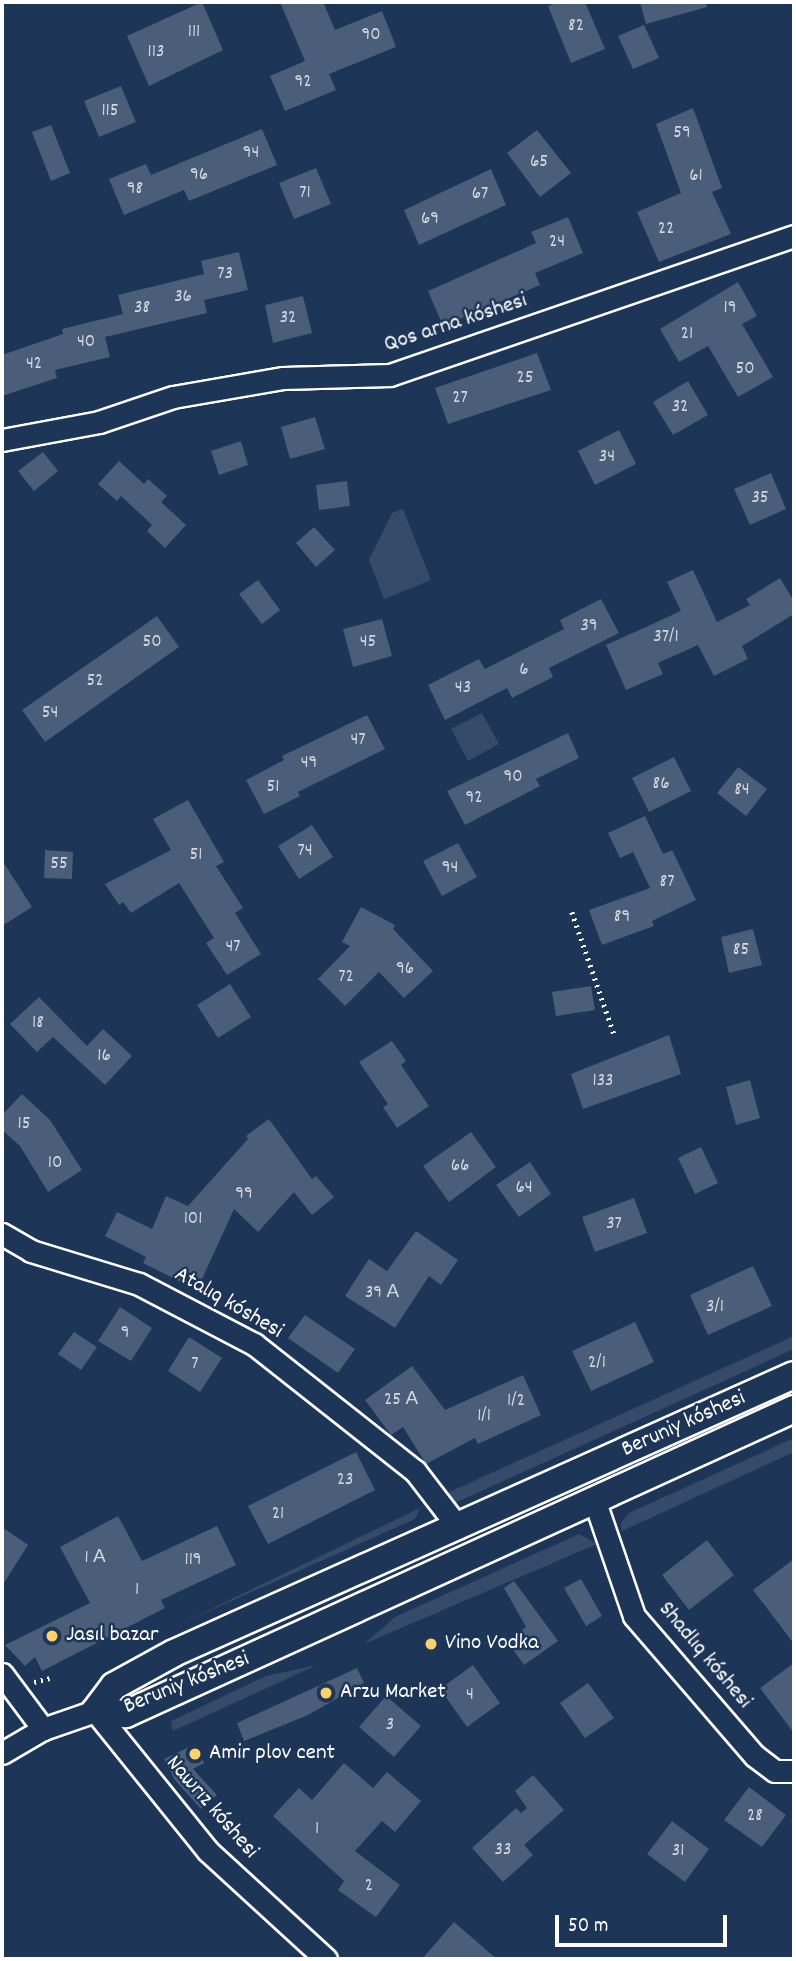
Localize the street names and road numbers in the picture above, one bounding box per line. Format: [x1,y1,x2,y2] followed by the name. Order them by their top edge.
[381,288,531,360] street label: Qos arna kóshesi
[169,1262,287,1346] street label: Atalıq kóshesi
[618,1385,750,1465] street label: Beruniy kóshesi
[651,1597,757,1715] street label: Shadlıq kóshesi
[120,1646,254,1722] street label: Beruniy kóshesi
[159,1751,263,1865] street label: Nawrız kóshesi

